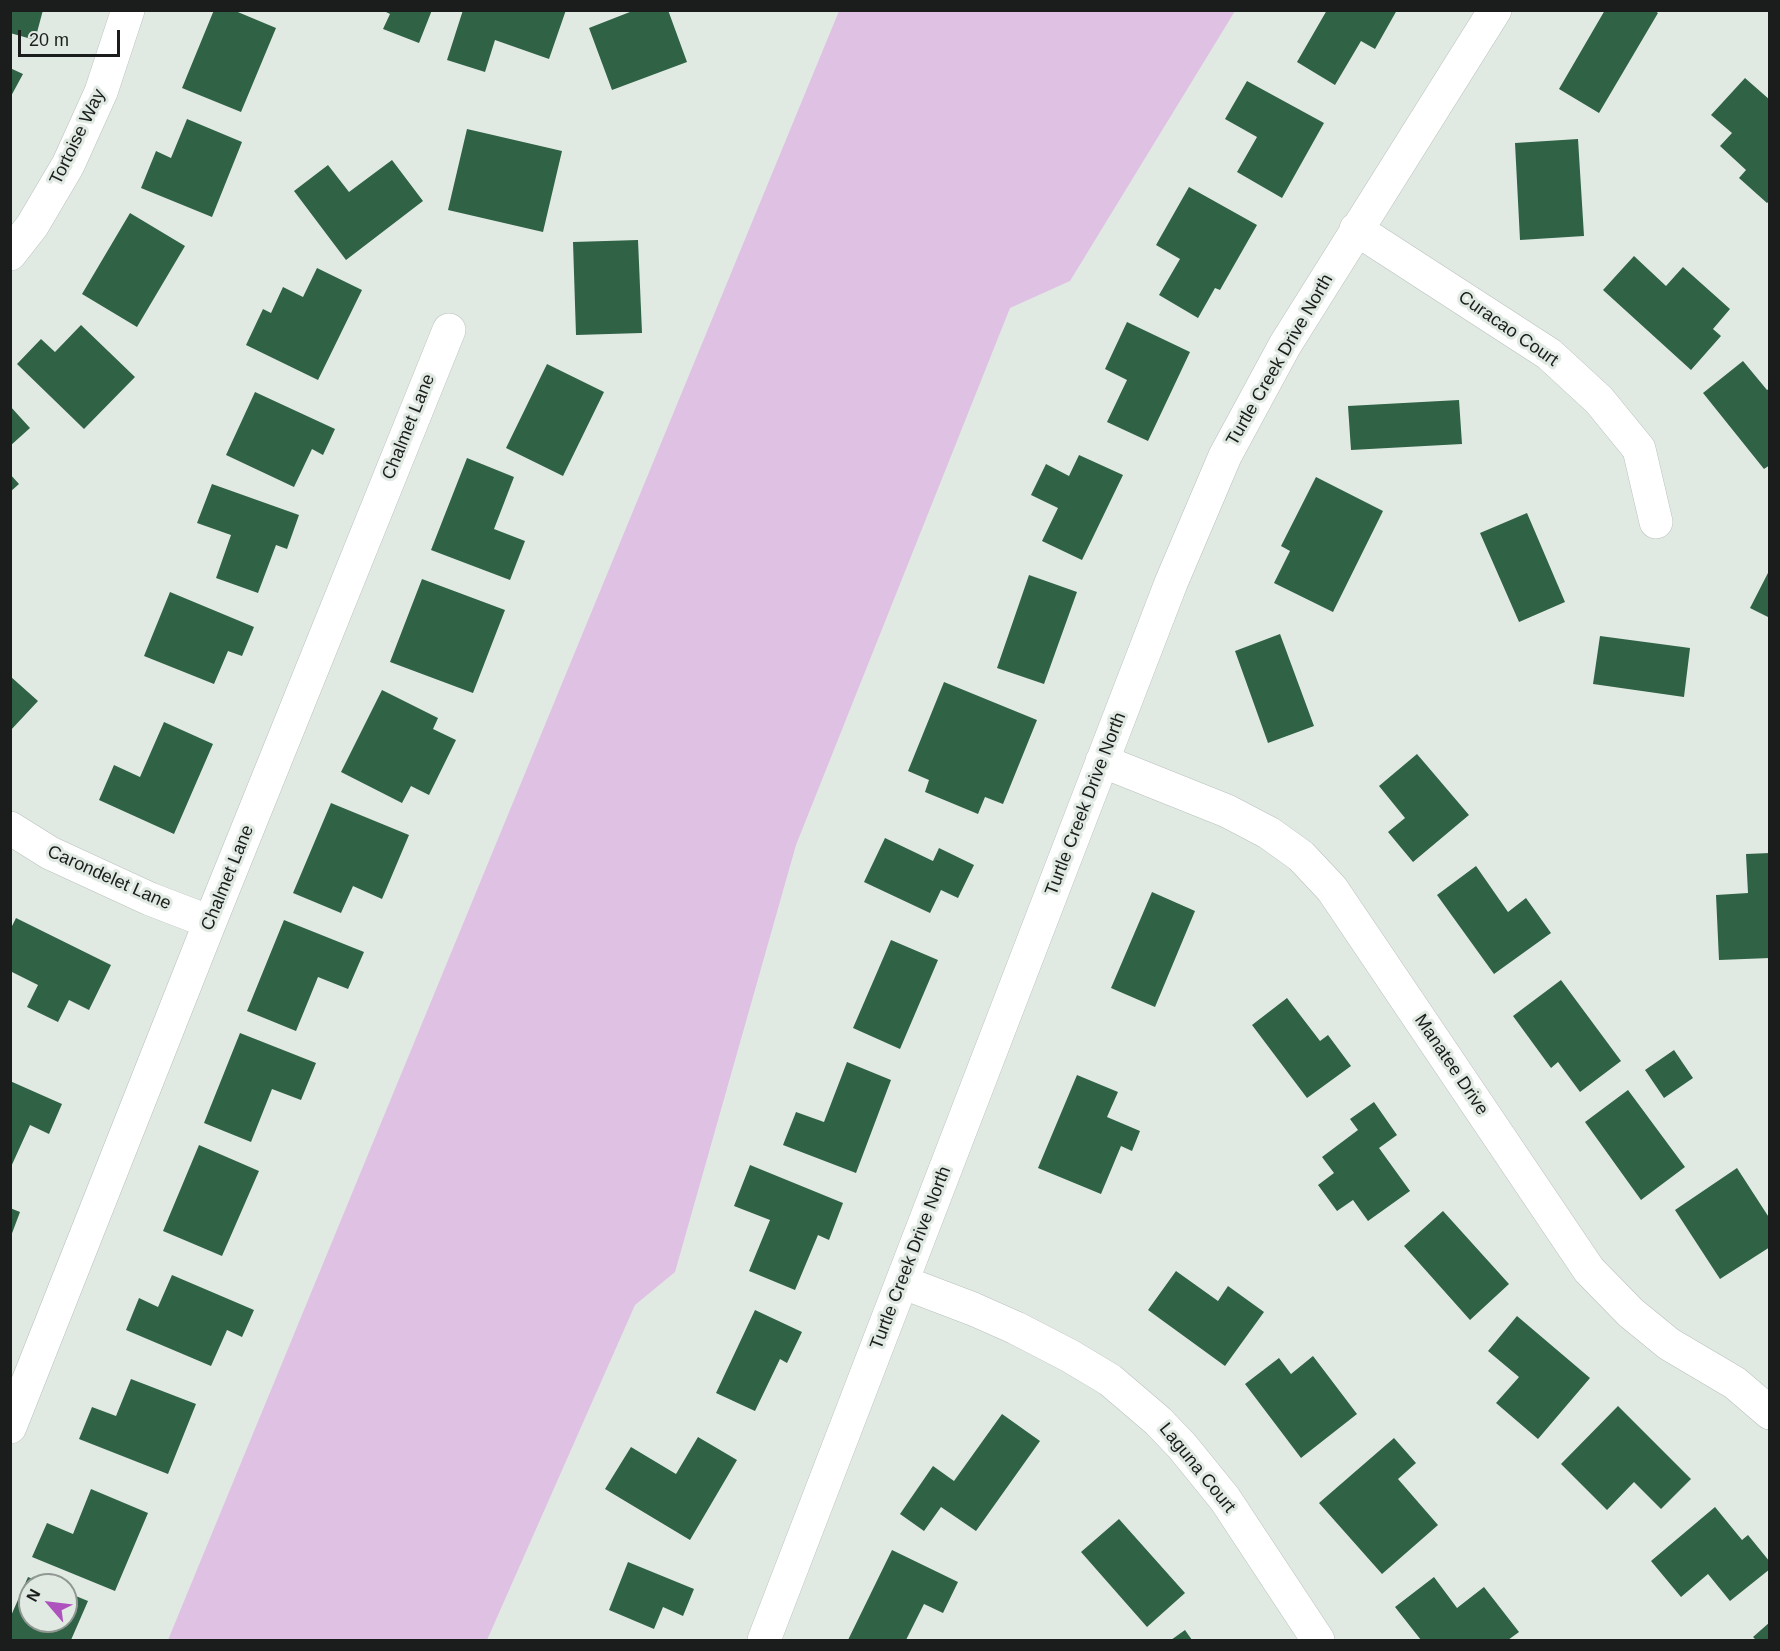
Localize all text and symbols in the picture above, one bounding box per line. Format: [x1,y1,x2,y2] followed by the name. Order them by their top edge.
[21,18,123,56] scale bar
[29,30,69,50] text: 20 m
[46,86,110,188] street label: Tortoise Way
[1222,270,1338,450] street label: Turtle Creek Drive North
[1454,287,1562,371] street label: Curacao Court
[378,371,440,483] street label: Chalmet Lane
[1041,709,1131,899] street label: Turtle Creek Drive North
[197,822,259,934] street label: Chalmet Lane
[44,841,174,915] street label: Carondelet Lane
[1409,1010,1493,1120] street label: Manatee Drive
[866,1163,956,1353] street label: Turtle Creek Drive North
[1154,1419,1240,1517] street label: Laguna Court
[18,1573,78,1633] north arrow
[23,1586,44,1604] text: N

